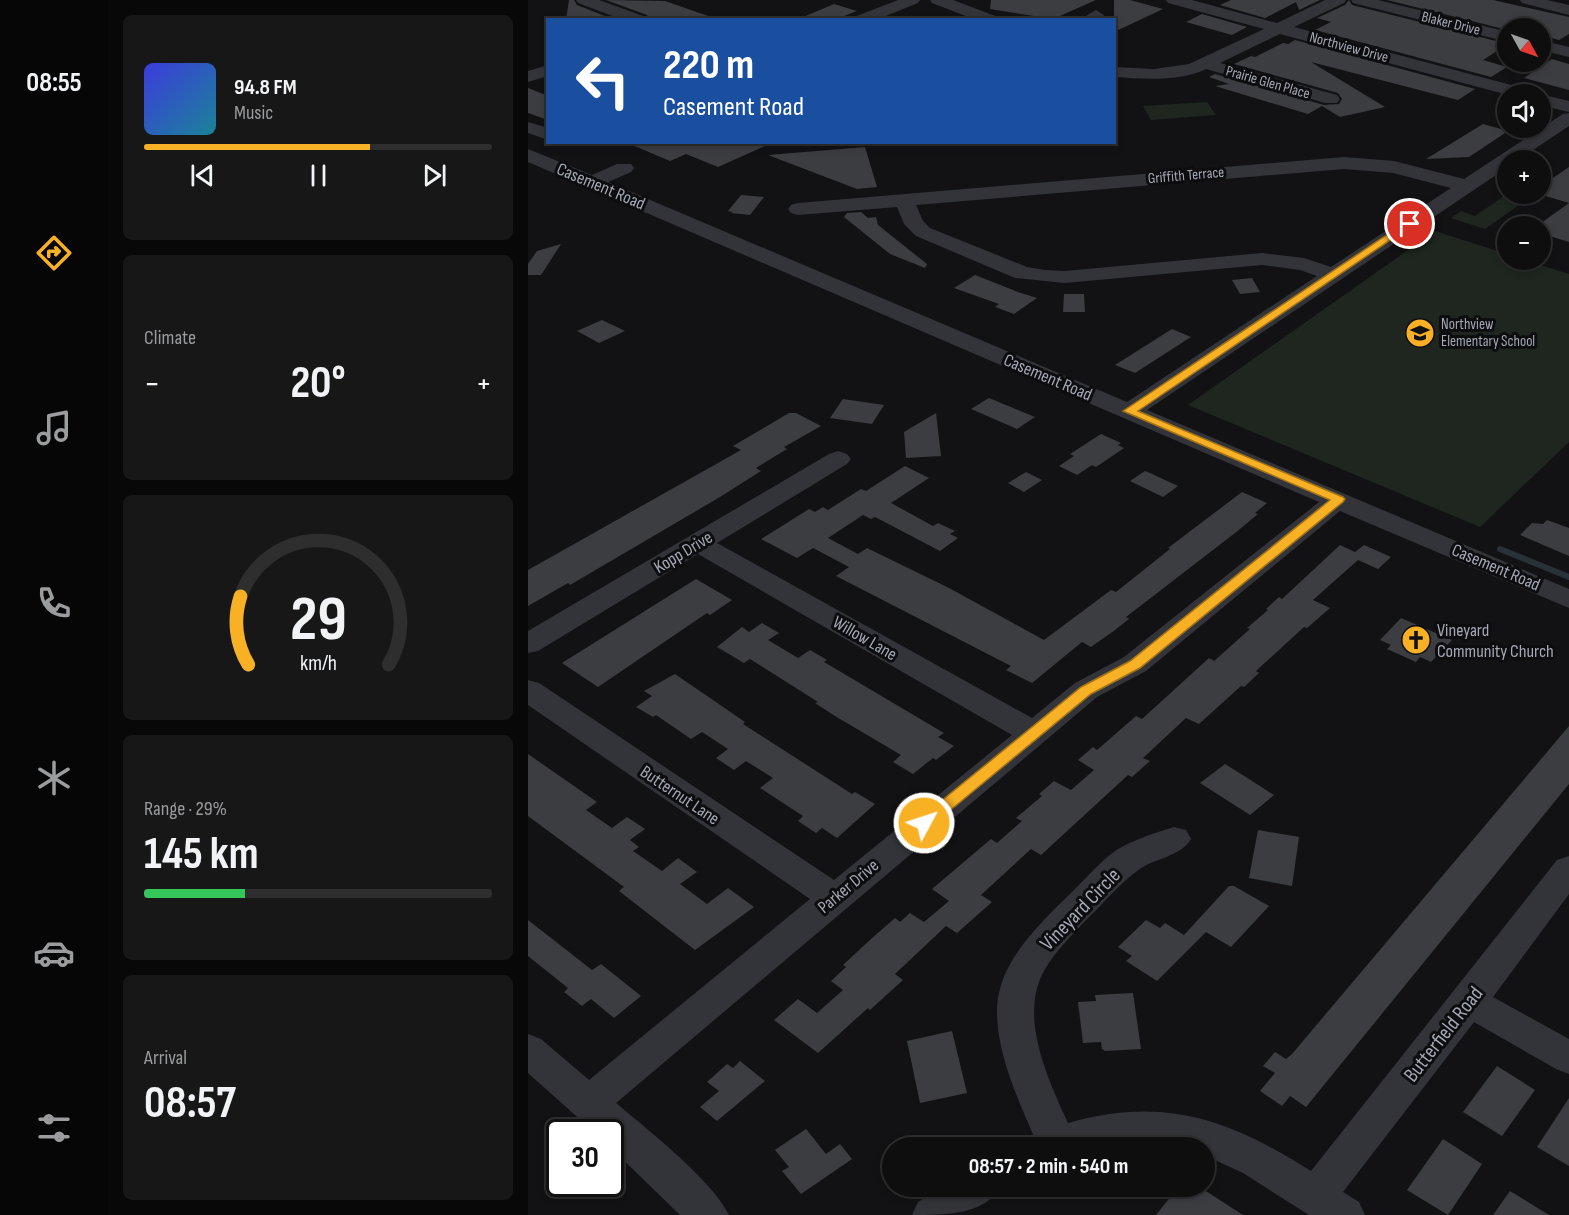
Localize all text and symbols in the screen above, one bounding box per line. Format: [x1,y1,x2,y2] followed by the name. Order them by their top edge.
[1420,7,1482,40] street label: Blaker Drive
[1497,18,1551,72] north arrow
[1497,18,1551,270] map controls
[1307,28,1390,67] street label: Northview Drive
[663,40,754,91] text: 220 m
[564,42,642,120] icon: left
[1224,61,1312,104] street label: Prairie Glen Place
[26,67,82,99] text: 08:55
[234,74,297,101] text: 94.8 FM
[1497,84,1551,138] button: sound
[663,91,804,123] text: Casement Road
[234,101,273,125] text: Music
[1497,150,1551,204] button: +
[553,158,648,214] street label: Casement Road
[186,159,219,192] icon: previous
[302,159,335,192] icon: pause
[418,159,451,192] icon: next
[1147,163,1225,188] street label: Griffith Terrace
[1384,198,1435,249] pin
[1393,207,1426,240] icon: arrive
[1497,216,1551,270] button: −
[33,232,75,274] icon: directions
[1441,315,1535,351] place label: Northview Elementary School
[1404,317,1436,349] school or university icon: Northview Elementary School
[144,326,196,350] text: Climate
[1000,349,1095,405] street label: Casement Road
[290,356,346,411] text: 20°
[144,364,160,404] text: −
[476,364,492,404] text: +
[33,407,75,449] icon: music
[650,527,716,578] street label: Kopp Drive
[1448,539,1543,595] street label: Casement Road
[33,582,75,624] icon: phone
[290,583,346,658] text: 29
[829,612,901,665] street label: Willow Lane
[1437,620,1554,662] place label: Vineyard Community Church
[1400,624,1432,656] church icon: Vineyard Community Church
[299,651,337,676] text: km/h
[33,757,75,799] icon: climate
[636,761,723,830] street label: Butternut Lane
[892,791,956,855] position arrow
[144,797,227,821] text: Range · 29%
[144,827,259,882] text: 145 km
[814,855,883,918] street label: Parker Drive
[1035,863,1126,956] street label: Vineyard Circle
[33,932,75,974] icon: car
[1398,982,1488,1087] street label: Butterfield Road
[144,1046,187,1070] text: Arrival
[144,1076,236,1131] text: 08:57
[33,1107,75,1149] icon: filters
[546,1119,624,1197] speed limit sign: 30
[969,1153,1128,1180] text: 08:57 · 2 min · 540 m

